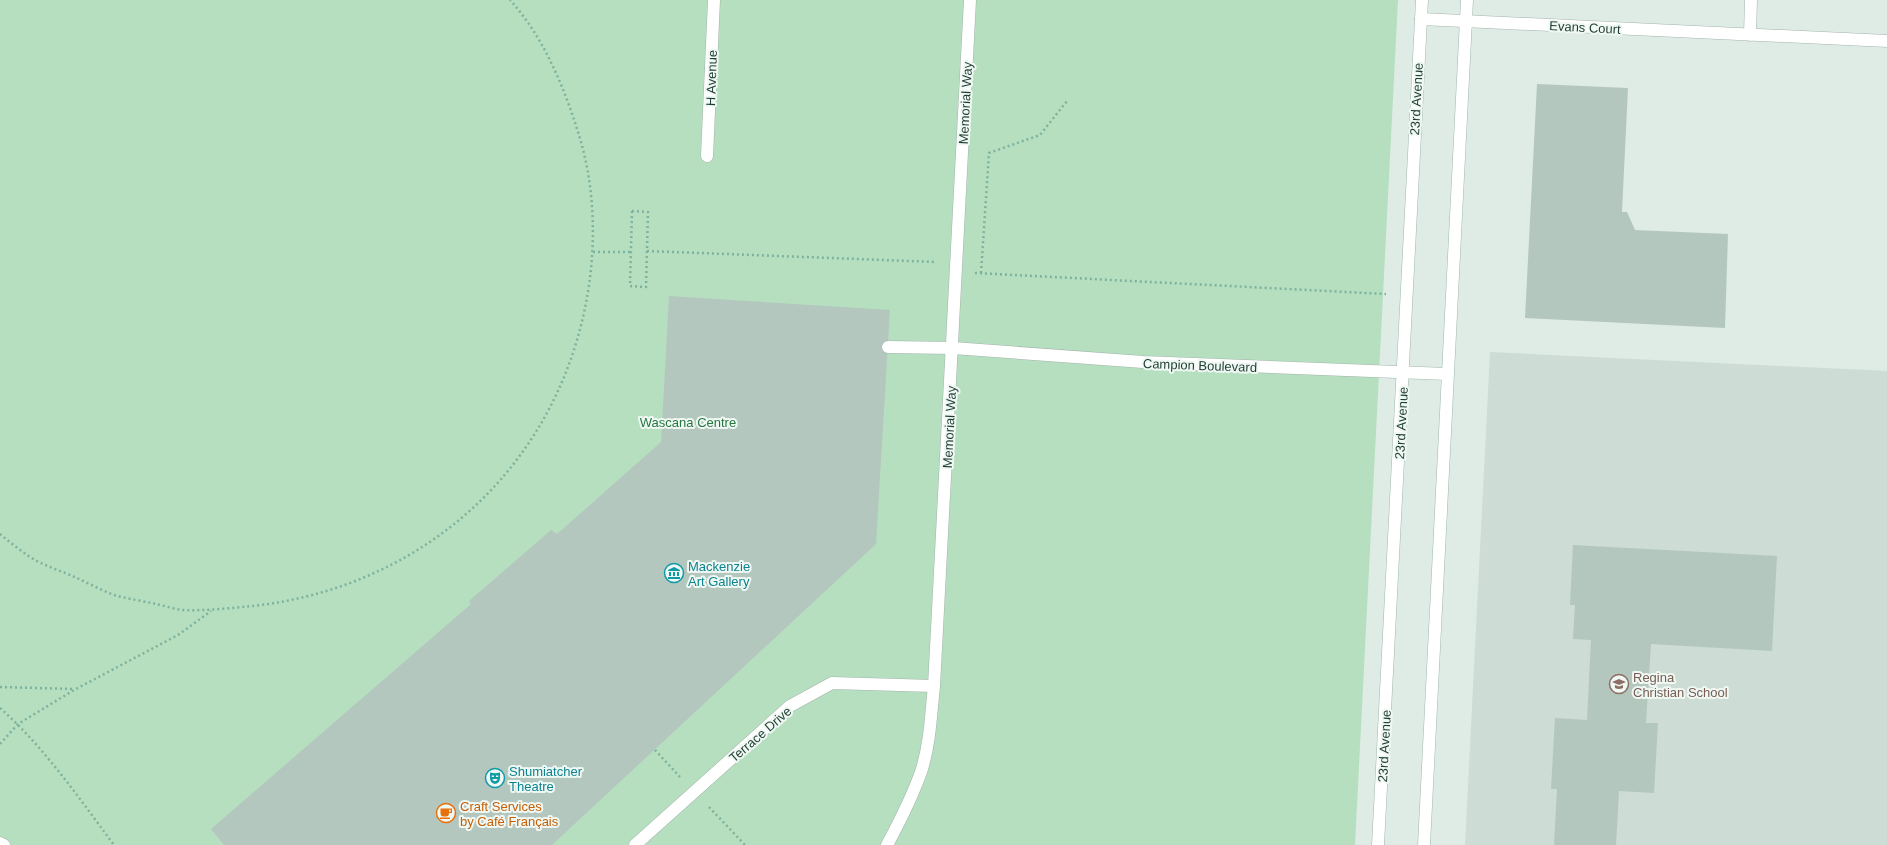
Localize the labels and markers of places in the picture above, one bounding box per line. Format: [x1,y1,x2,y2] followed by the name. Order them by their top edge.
[688,559,750,589] place label: Mackenzie Art Gallery
[663,562,685,584] museum icon: Mackenzie Art Gallery
[1633,670,1728,700] place label: Regina Christian School
[1608,673,1630,695] school or university icon: Regina Christian School
[509,764,583,794] place label: Shumiatcher Theatre
[484,767,506,789] theatre icon: Shumiatcher Theatre
[460,799,559,829] place label: Craft Services by Café Français
[435,802,457,824] cafe icon: Craft Services by Café Français

